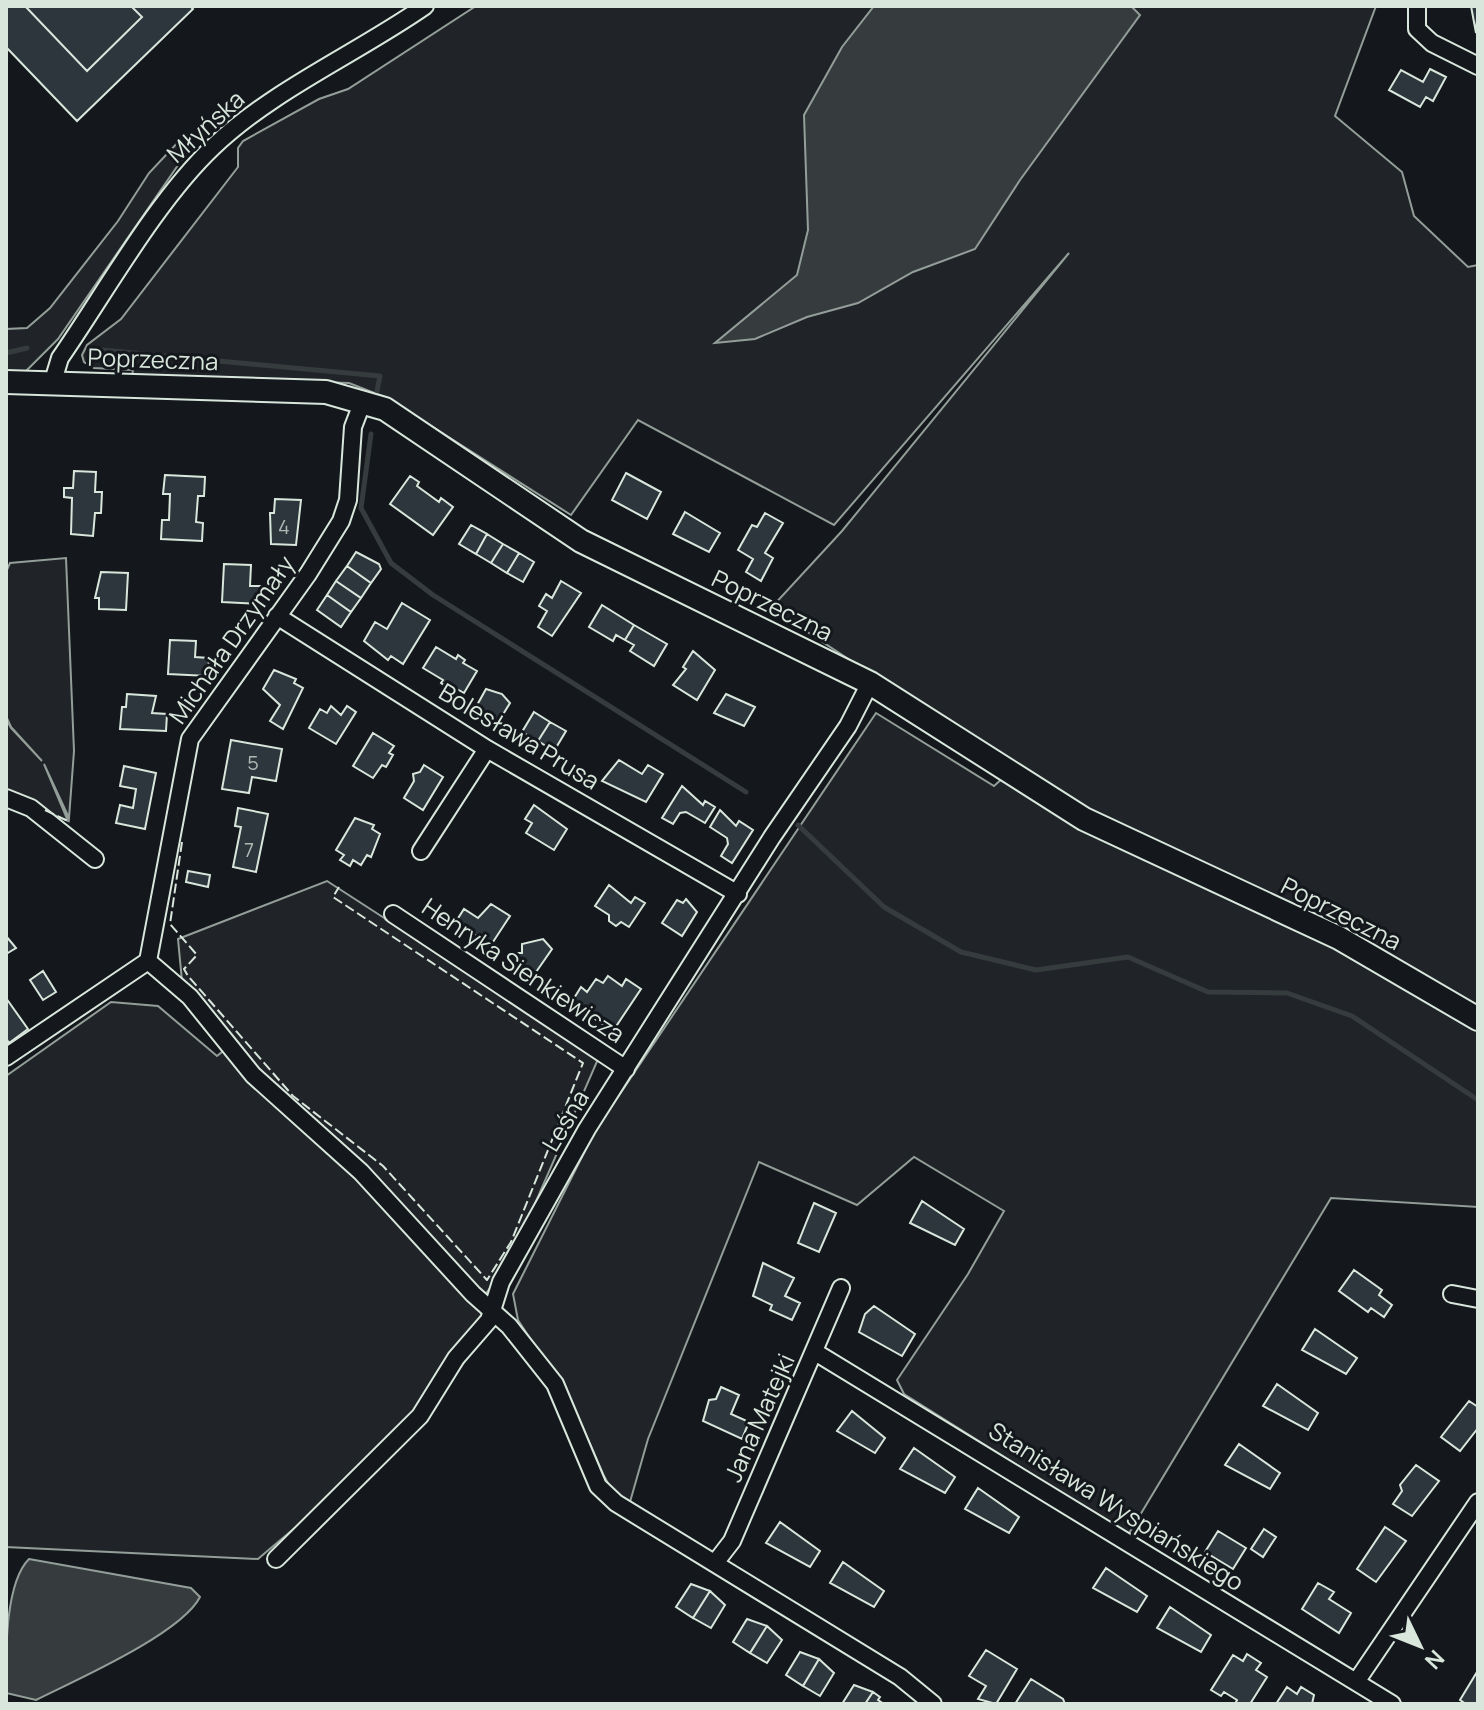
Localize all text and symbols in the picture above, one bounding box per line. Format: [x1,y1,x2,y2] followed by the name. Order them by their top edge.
[159,82,251,170] street label: Młyńska
[87,340,219,377] street label: Poprzeczna
[278,513,290,540] house number: 4
[160,548,301,730] street label: Michała Drzymały
[707,561,839,648] street label: Poprzeczna
[433,675,606,797] street label: Bolesława Prusa
[247,749,259,776] house number: 5
[244,836,254,863] house number: 7
[1276,868,1407,957] street label: Poprzeczna
[416,890,632,1050] street label: Henryka Sienkiewicza
[533,1083,596,1157] street label: Leśna
[716,1348,802,1487] street label: Jana Matejki
[983,1414,1251,1598] street label: Stanisława Wyspiańskiego
[1380,1606,1460,1686] north arrow
[1418,1644,1451,1676] text: N

